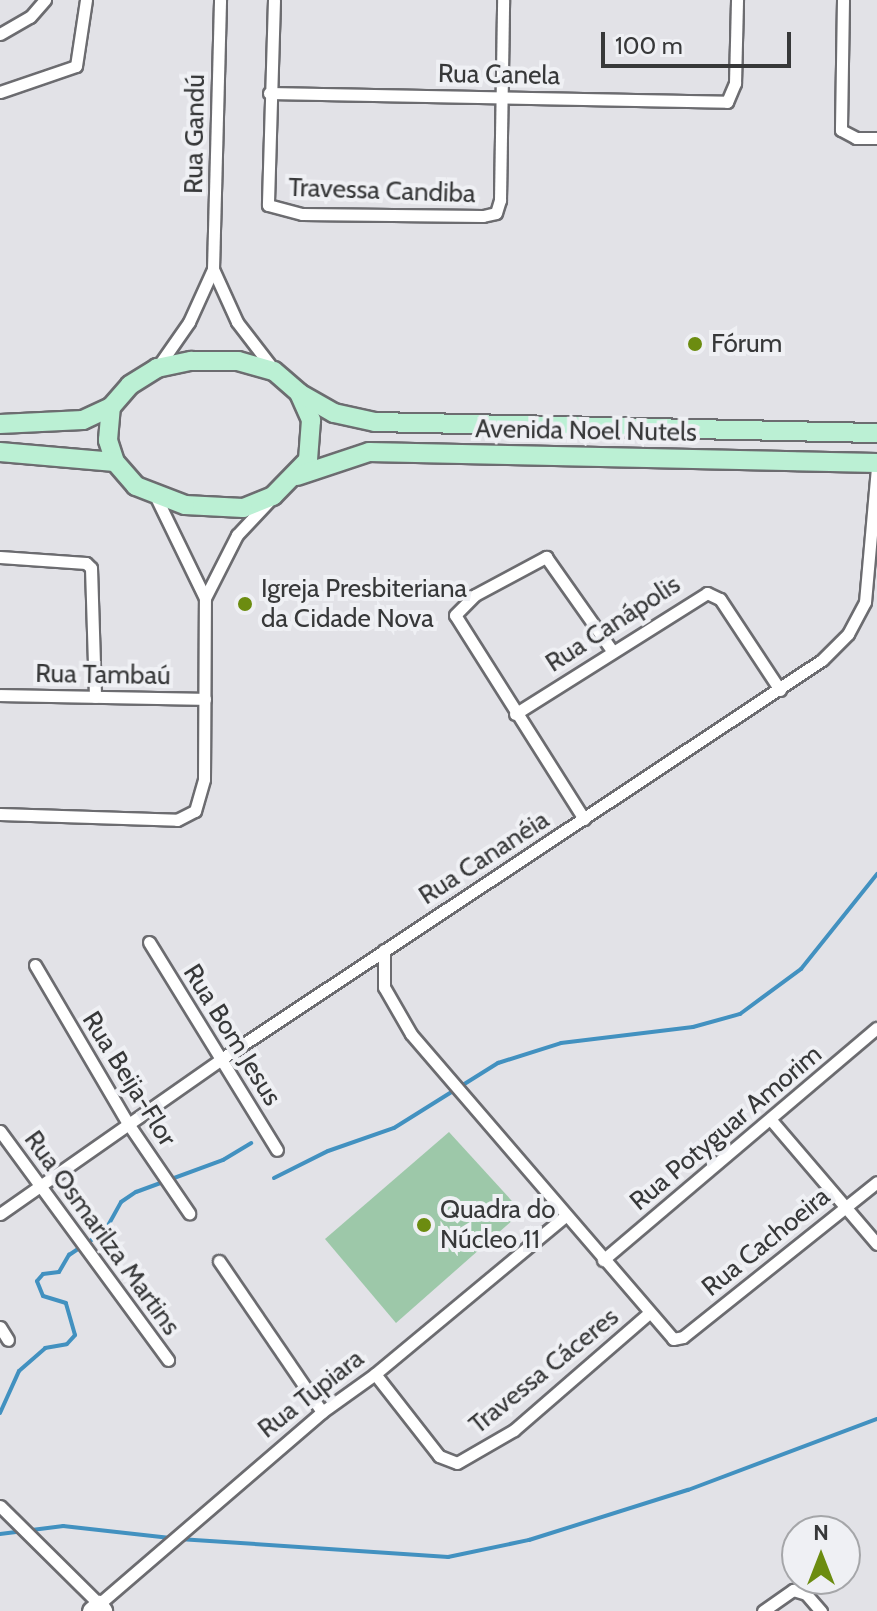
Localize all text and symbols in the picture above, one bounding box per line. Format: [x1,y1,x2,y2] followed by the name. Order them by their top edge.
[605,16,795,66] scale bar
[615,31,683,60] text: 100 m
[438,58,560,92] street label: Rua Canela
[178,74,212,194] street label: Rua Gandú
[288,172,476,210] street label: Travessa Candiba
[711,328,782,360] place label: Fórum
[686,335,704,353] marker: Fórum
[475,413,697,449] street label: Avenida Noel Nutels
[540,569,686,679] street label: Rua Canápolis
[261,573,467,634] place label: Igreja Presbiteriana da Cidade Nova
[236,595,254,613] marker: Igreja Presbiteriana da Cidade Nova
[35,658,171,692] street label: Rua Tambaú
[413,804,555,912] street label: Rua Cananéia
[176,959,288,1111] street label: Rua Bom Jesus
[75,1006,183,1152] street label: Rua Beija-Flor
[624,1039,828,1217] street label: Rua Potyguar Amorim
[17,1125,187,1341] street label: Rua Osmarilza Martins
[696,1181,836,1303] street label: Rua Cachoeira
[440,1194,556,1256] place label: Quadra do Núcleo 11
[415,1216,433,1234] marker: Quadra do Núcleo 11
[463,1301,625,1441] street label: Travessa Cáceres
[252,1343,370,1445] street label: Rua Tupiara
[781,1515,861,1595] north arrow
[813,1519,829,1546] text: N

